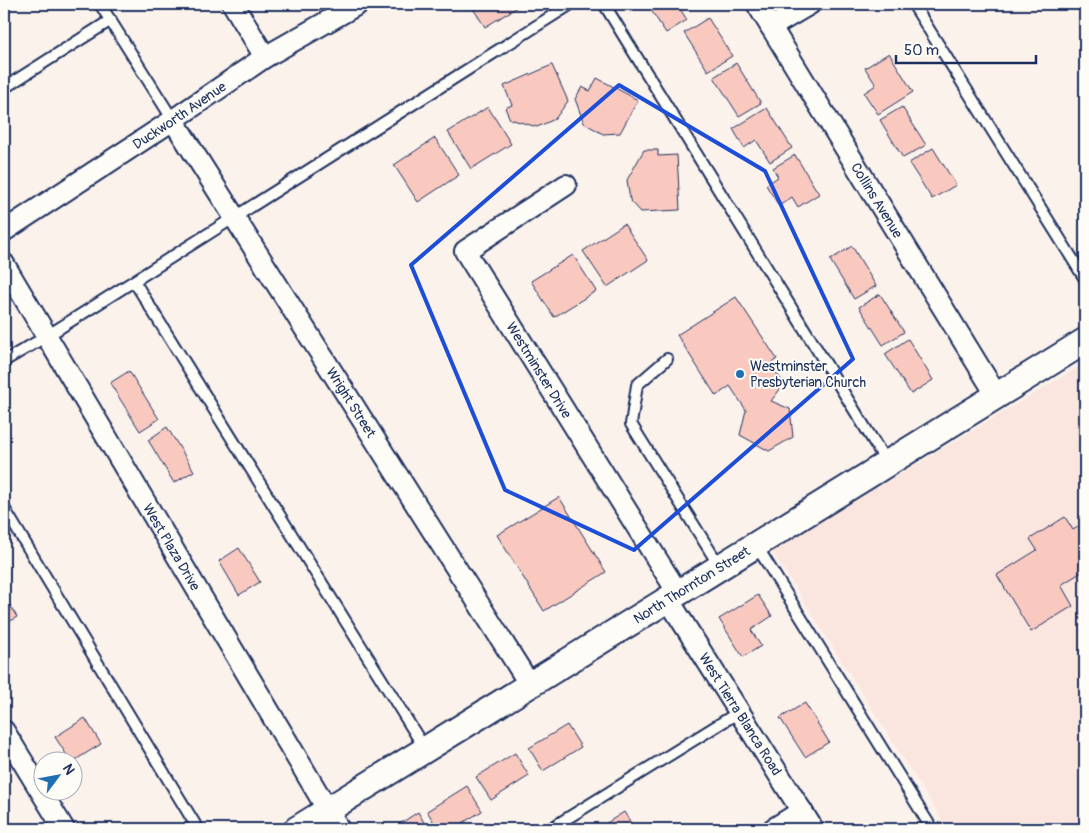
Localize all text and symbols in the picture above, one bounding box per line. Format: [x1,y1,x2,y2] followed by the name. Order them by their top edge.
[896,32,1036,64] scale bar
[904,41,939,60] text: 50 m
[129,78,229,153] street label: Duckworth Avenue
[848,159,907,241] street label: Collins Avenue
[503,319,576,421] street label: Westminster Drive
[750,358,866,391] place label: Westminster Presbyterian Church
[323,364,380,441] street label: Wright Street
[734,368,746,380] marker: Westminster Presbyterian Church
[139,500,204,594] street label: West Plaza Drive
[630,542,753,627] street label: North Thornton Street
[696,650,786,779] street label: West Tierra Blanca Road
[32,750,82,800] north arrow
[59,761,78,778] text: N

